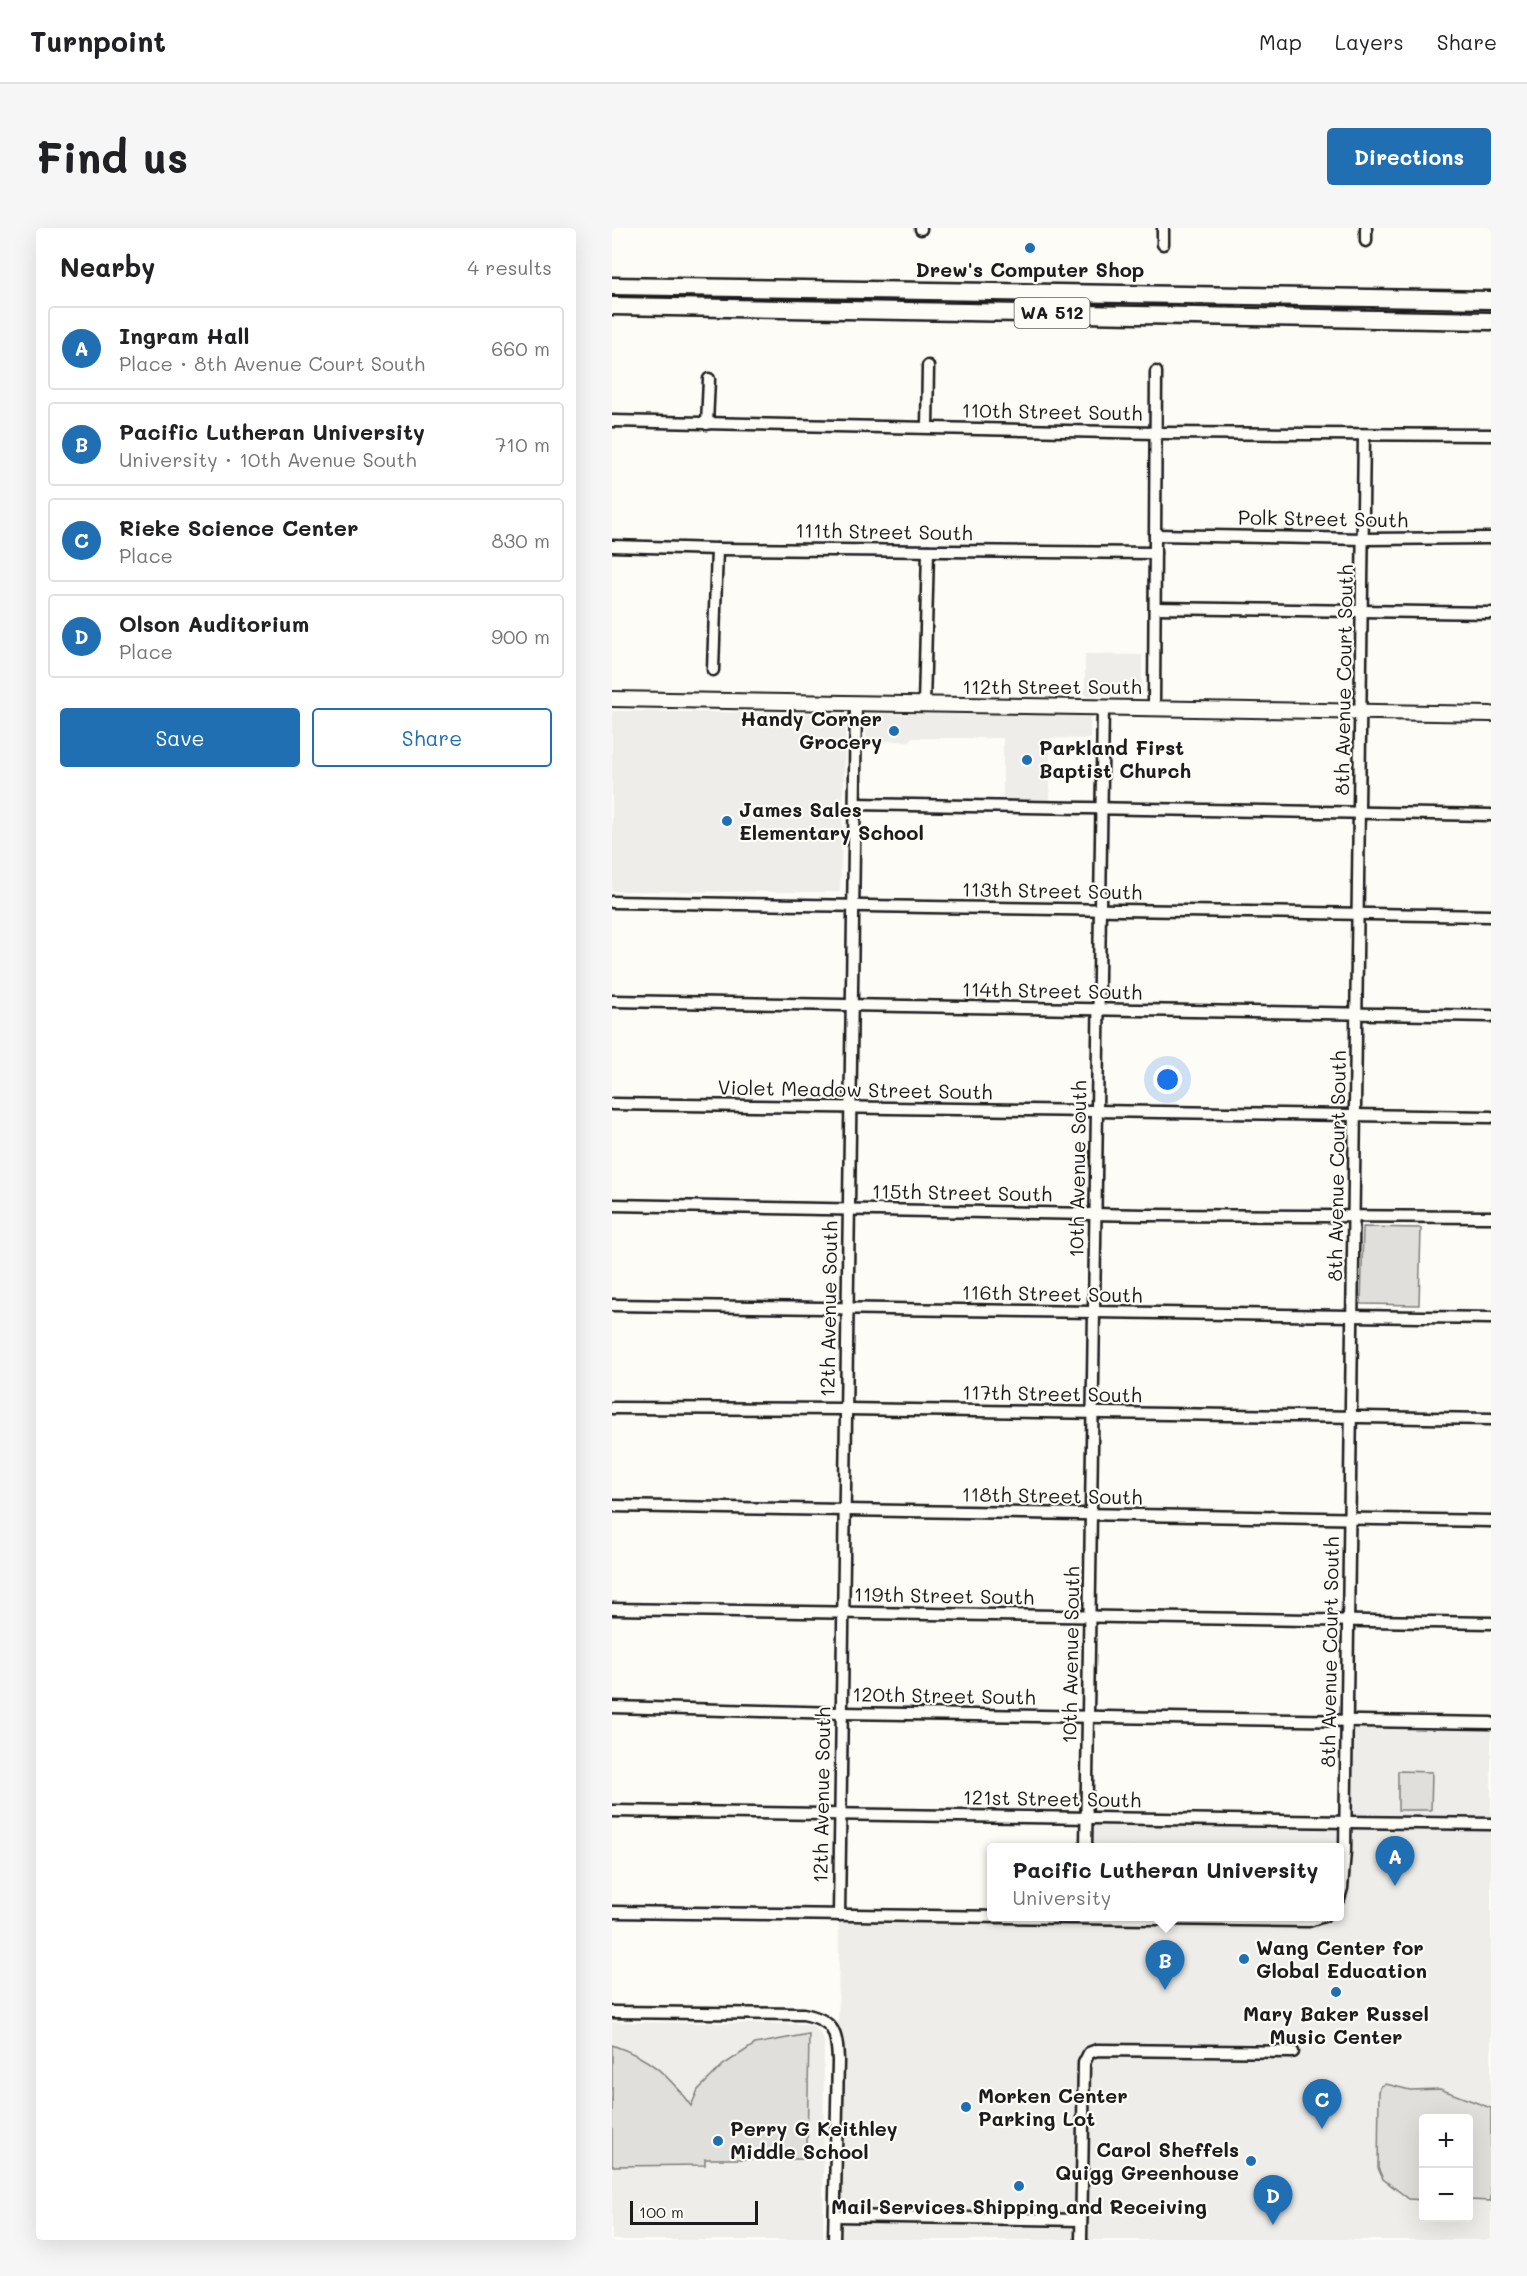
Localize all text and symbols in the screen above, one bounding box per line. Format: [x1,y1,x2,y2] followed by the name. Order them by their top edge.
[30,23,166,59] text: Turnpoint
[1259,28,1302,55] text: Map
[1335,28,1404,55] text: Layers
[1437,28,1497,55] text: Share
[1327,128,1491,185] button: Directions
[36,129,188,184] text: Find us
[1023,241,1037,255] marker: Drew's Computer Shop
[60,250,155,284] text: Nearby
[467,254,552,280] text: 4 results
[916,256,1144,282] place label: Drew's Computer Shop
[1014,298,1090,328] road number: WA 512
[119,321,249,350] text: Ingram Hall
[75,335,88,361] text: A
[491,335,550,361] text: 660 m
[119,350,425,376] text: Place · 8th Avenue Court South
[961,396,1143,426] street label: 110th Street South
[119,417,425,446] text: Pacific Lutheran University
[75,431,88,457] text: B
[495,431,550,457] text: 710 m
[119,446,417,472] text: University · 10th Avenue South
[1238,504,1408,532] street label: Polk Street South
[119,513,358,542] text: Rieke Science Center
[795,516,973,546] street label: 111th Street South
[74,527,89,553] text: C
[492,527,550,553] text: 830 m
[119,542,173,568] text: Place
[1328,564,1358,796] street label: 8th Avenue Court South
[119,609,309,638] text: Olson Auditorium
[74,623,89,649] text: D
[491,623,550,649] text: 900 m
[119,638,173,664] text: Place
[962,673,1142,699] street label: 112th Street South
[740,705,882,754] place label: Handy Corner Grocery
[60,708,300,767] button: Save
[312,708,552,767] button: Share
[887,724,901,738] marker: Handy Corner Grocery
[1039,734,1191,783] place label: Parkland First Baptist Church
[1020,753,1034,767] marker: Parkland First Baptist Church
[739,796,924,845] place label: James Sales Elementary School
[720,814,734,828] marker: James Sales Elementary School
[962,875,1142,905] street label: 113th Street South
[962,975,1142,1005] street label: 114th Street South
[1321,1050,1351,1282] street label: 8th Avenue Court South
[1153,1065,1182,1094] your location
[717,1074,993,1104] street label: Violet Meadow Street South
[1062,1080,1092,1258] street label: 10th Avenue South
[872,1177,1052,1207] street label: 115th Street South
[813,1221,843,1397] street label: 12th Avenue South
[961,1278,1143,1308] street label: 116th Street South
[962,1378,1142,1408] street label: 117th Street South
[961,1480,1143,1510] street label: 118th Street South
[1314,1536,1344,1768] street label: 8th Avenue Court South
[1055,1566,1085,1744] street label: 10th Avenue South
[854,1580,1034,1610] street label: 119th Street South
[852,1680,1036,1710] street label: 120th Street South
[806,1707,836,1883] street label: 12th Avenue South
[963,1783,1141,1813] street label: 121st Street South
[1376,1836,1414,1886] pin: A
[987,1843,1344,1921] popup
[1013,1855,1318,1884] text: Pacific Lutheran University
[1013,1884,1111,1910] text: University
[1256,1934,1427,1983] place label: Wang Center for Global Education
[1146,1940,1184,1990] pin: B
[1237,1952,1251,1966] marker: Wang Center for Global Education
[1329,1985,1343,1999] marker: Mary Baker Russel Music Center
[1243,2000,1429,2049] place label: Mary Baker Russel Music Center
[1302,2080,1342,2129] pin: C
[978,2082,1128,2131] place label: Morken Center Parking Lot
[959,2100,973,2114] marker: Morken Center Parking Lot
[1419,2114,1473,2222] map controls
[1419,2114,1473,2168] button: +
[730,2115,898,2164] place label: Perry G Keithley Middle School
[711,2134,725,2148] marker: Perry G Keithley Middle School
[1055,2136,1239,2185] place label: Carol Sheffels Quigg Greenhouse
[1244,2154,1258,2168] marker: Carol Sheffels Quigg Greenhouse
[1419,2168,1473,2222] button: −
[1254,2176,1292,2225] pin: D
[1012,2179,1026,2193] marker: Mail Services Shipping and Receiving
[831,2193,1207,2219] place label: Mail Services Shipping and Receiving
[630,2198,758,2226] scale bar
[639,2201,684,2222] text: 100 m

